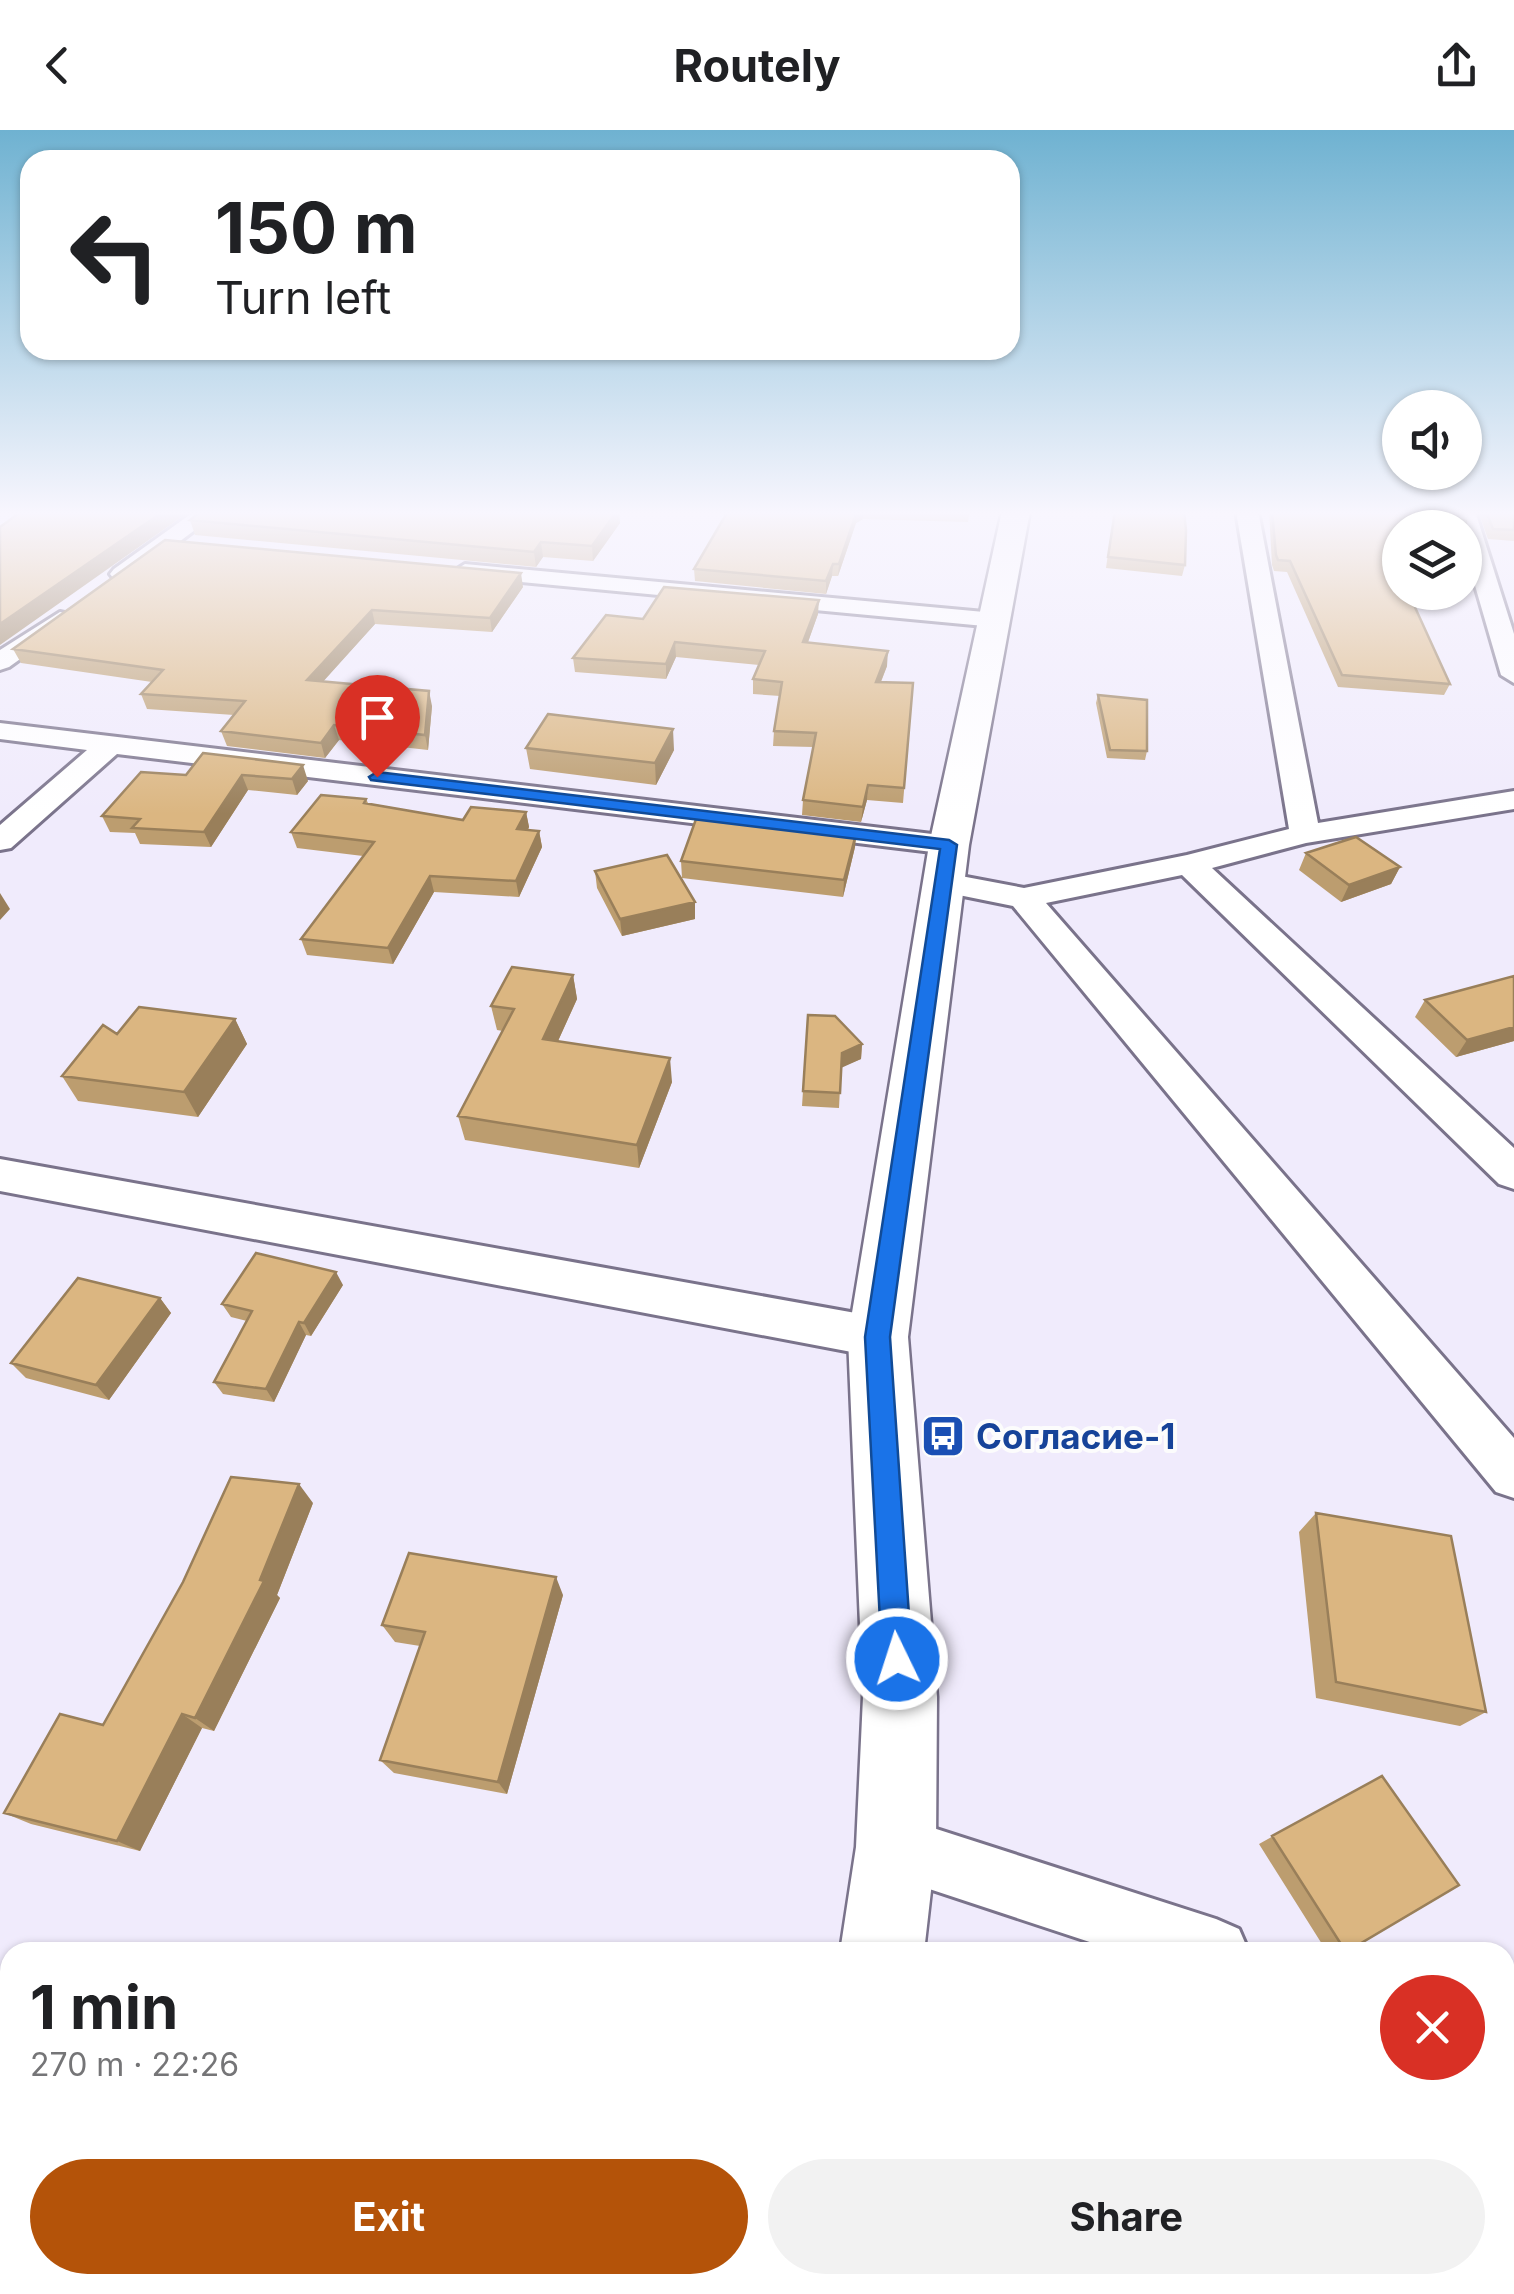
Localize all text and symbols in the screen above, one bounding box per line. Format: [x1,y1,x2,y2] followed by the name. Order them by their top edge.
[30,38,85,93] icon: back
[673,38,841,93] text: Routely
[1429,38,1484,93] icon: share
[215,185,418,270] text: 150 m
[50,190,180,320] icon: left
[215,270,391,325] text: Turn left
[1382,390,1482,610] map controls
[1382,390,1482,490] button: sound
[1382,510,1482,610] button: layers
[335,675,420,778] pin
[350,690,405,745] icon: arrive
[920,1413,966,1459] bus stop icon: Согласие-1
[976,1415,1175,1457] place label: Согласие-1
[845,1607,949,1711] position arrow
[30,1971,178,2043] text: 1 min
[1380,1975,1485,2080] button: close
[30,2045,239,2084] text: 270 m · 22:26
[30,2159,748,2274] button: Exit
[768,2159,1485,2274] button: Share

